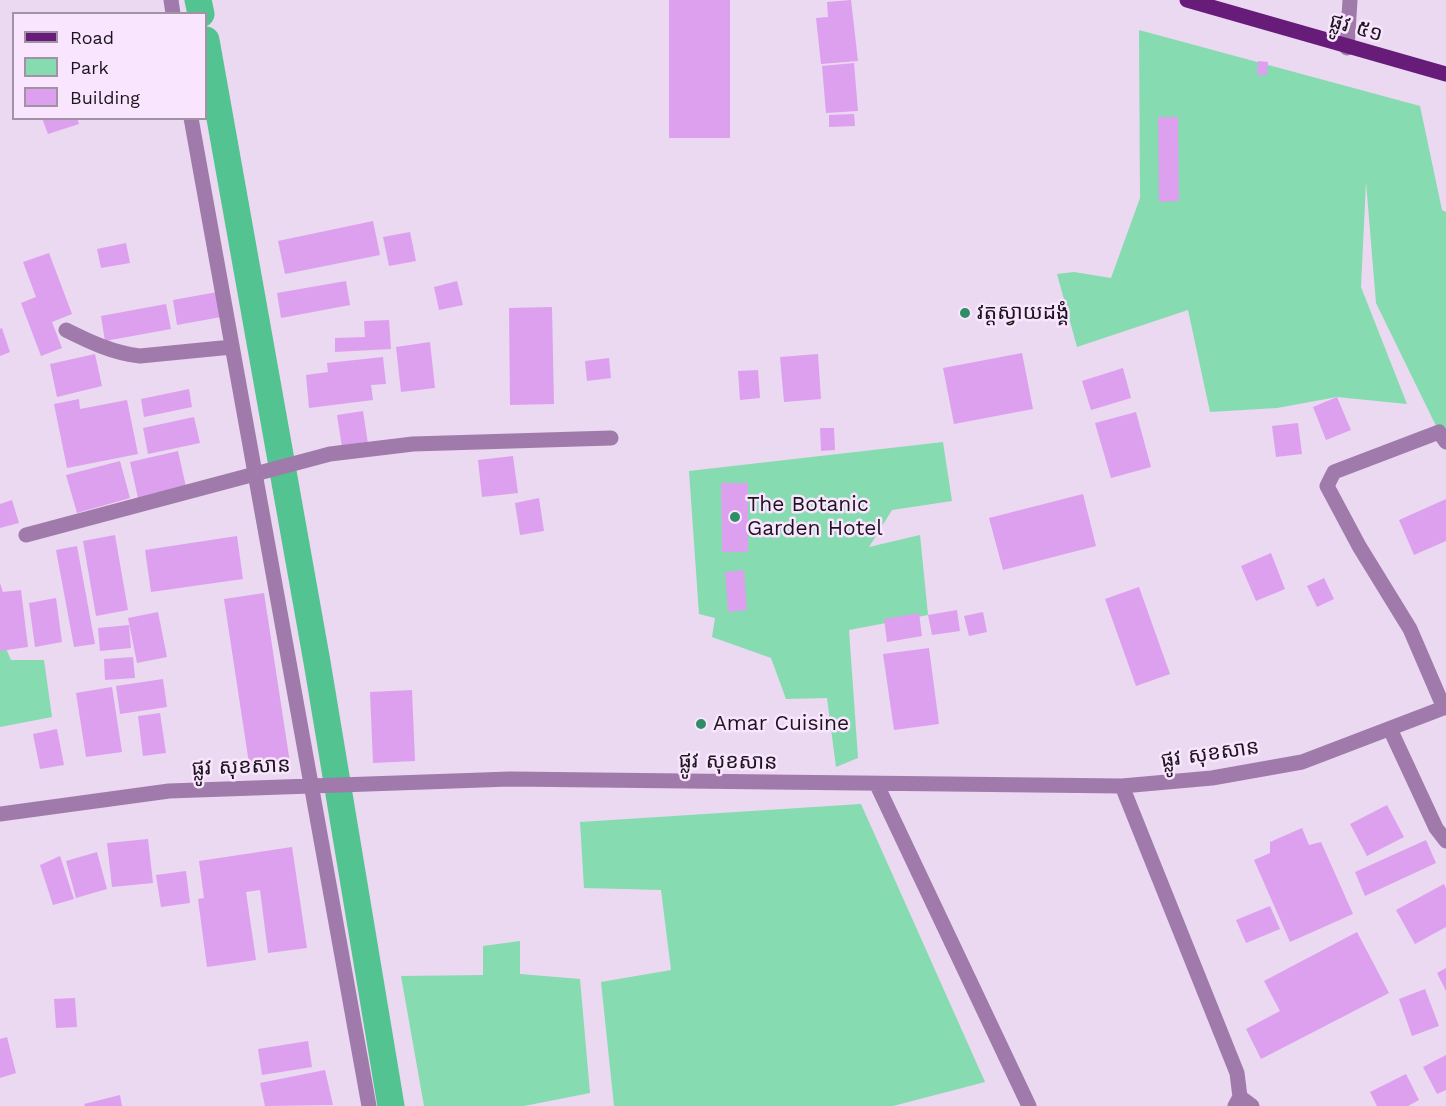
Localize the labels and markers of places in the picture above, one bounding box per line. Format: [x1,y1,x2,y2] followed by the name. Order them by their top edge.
[977,300,1069,326] place label: វត្តស្វាយដង្គំ
[958,306,972,320] marker: វត្តស្វាយដង្គំ
[747,492,883,542] place label: The Botanic Garden Hotel
[728,510,742,524] marker: The Botanic Garden Hotel
[713,711,849,737] place label: Amar Cuisine
[694,717,708,731] marker: Amar Cuisine

